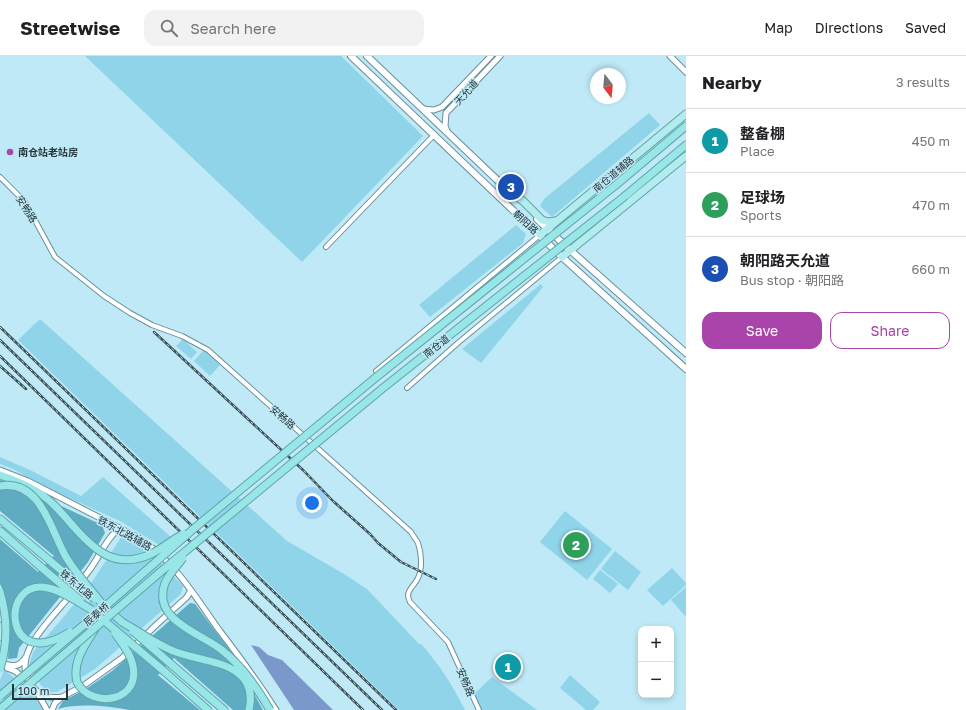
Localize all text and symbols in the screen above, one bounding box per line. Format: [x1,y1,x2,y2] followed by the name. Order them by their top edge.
[144,10,424,46] search box
[20,16,120,39] text: Streetwise
[158,17,180,39] icon: search
[190,19,276,37] text: Search here
[764,19,793,36] text: Map
[815,19,883,36] text: Directions
[905,19,946,36] text: Saved
[590,68,626,104] north arrow
[702,72,762,93] text: Nearby
[896,74,950,90] text: 3 results
[451,77,481,107] street label: 天允道
[740,124,785,142] text: 整备棚
[712,133,718,149] text: 1
[912,133,950,149] text: 450 m
[740,143,775,159] text: Place
[18,146,78,158] place label: 南仓站老站房
[5,147,15,157] marker: 南仓站老站房
[590,153,636,195] street label: 南仓道辅路
[498,172,524,202] pin: 3
[740,188,785,206] text: 足球场
[14,193,40,225] street label: 安畅路
[711,197,719,213] text: 2
[912,197,950,213] text: 470 m
[511,207,541,237] street label: 朝阳路
[740,207,782,223] text: Sports
[740,251,830,269] text: 朝阳路天允道
[711,261,719,277] text: 3
[911,261,950,277] text: 660 m
[740,272,844,288] text: Bus stop · 朝阳路
[702,312,822,349] button: Save
[830,312,950,349] button: Share
[420,332,452,360] street label: 南仓道
[268,403,298,431] street label: 安畅路
[302,493,322,513] your location
[96,513,154,553] street label: 铁东北路辅路
[563,530,589,560] pin: 2
[58,567,96,601] street label: 铁东北路
[81,600,111,628] street label: 辰泰桥
[638,626,674,698] map controls
[638,626,674,662] button: +
[495,652,521,682] pin: 1
[638,662,674,698] button: −
[455,666,477,698] street label: 安畅路
[12,682,68,701] scale bar
[18,684,49,697] text: 100 m

